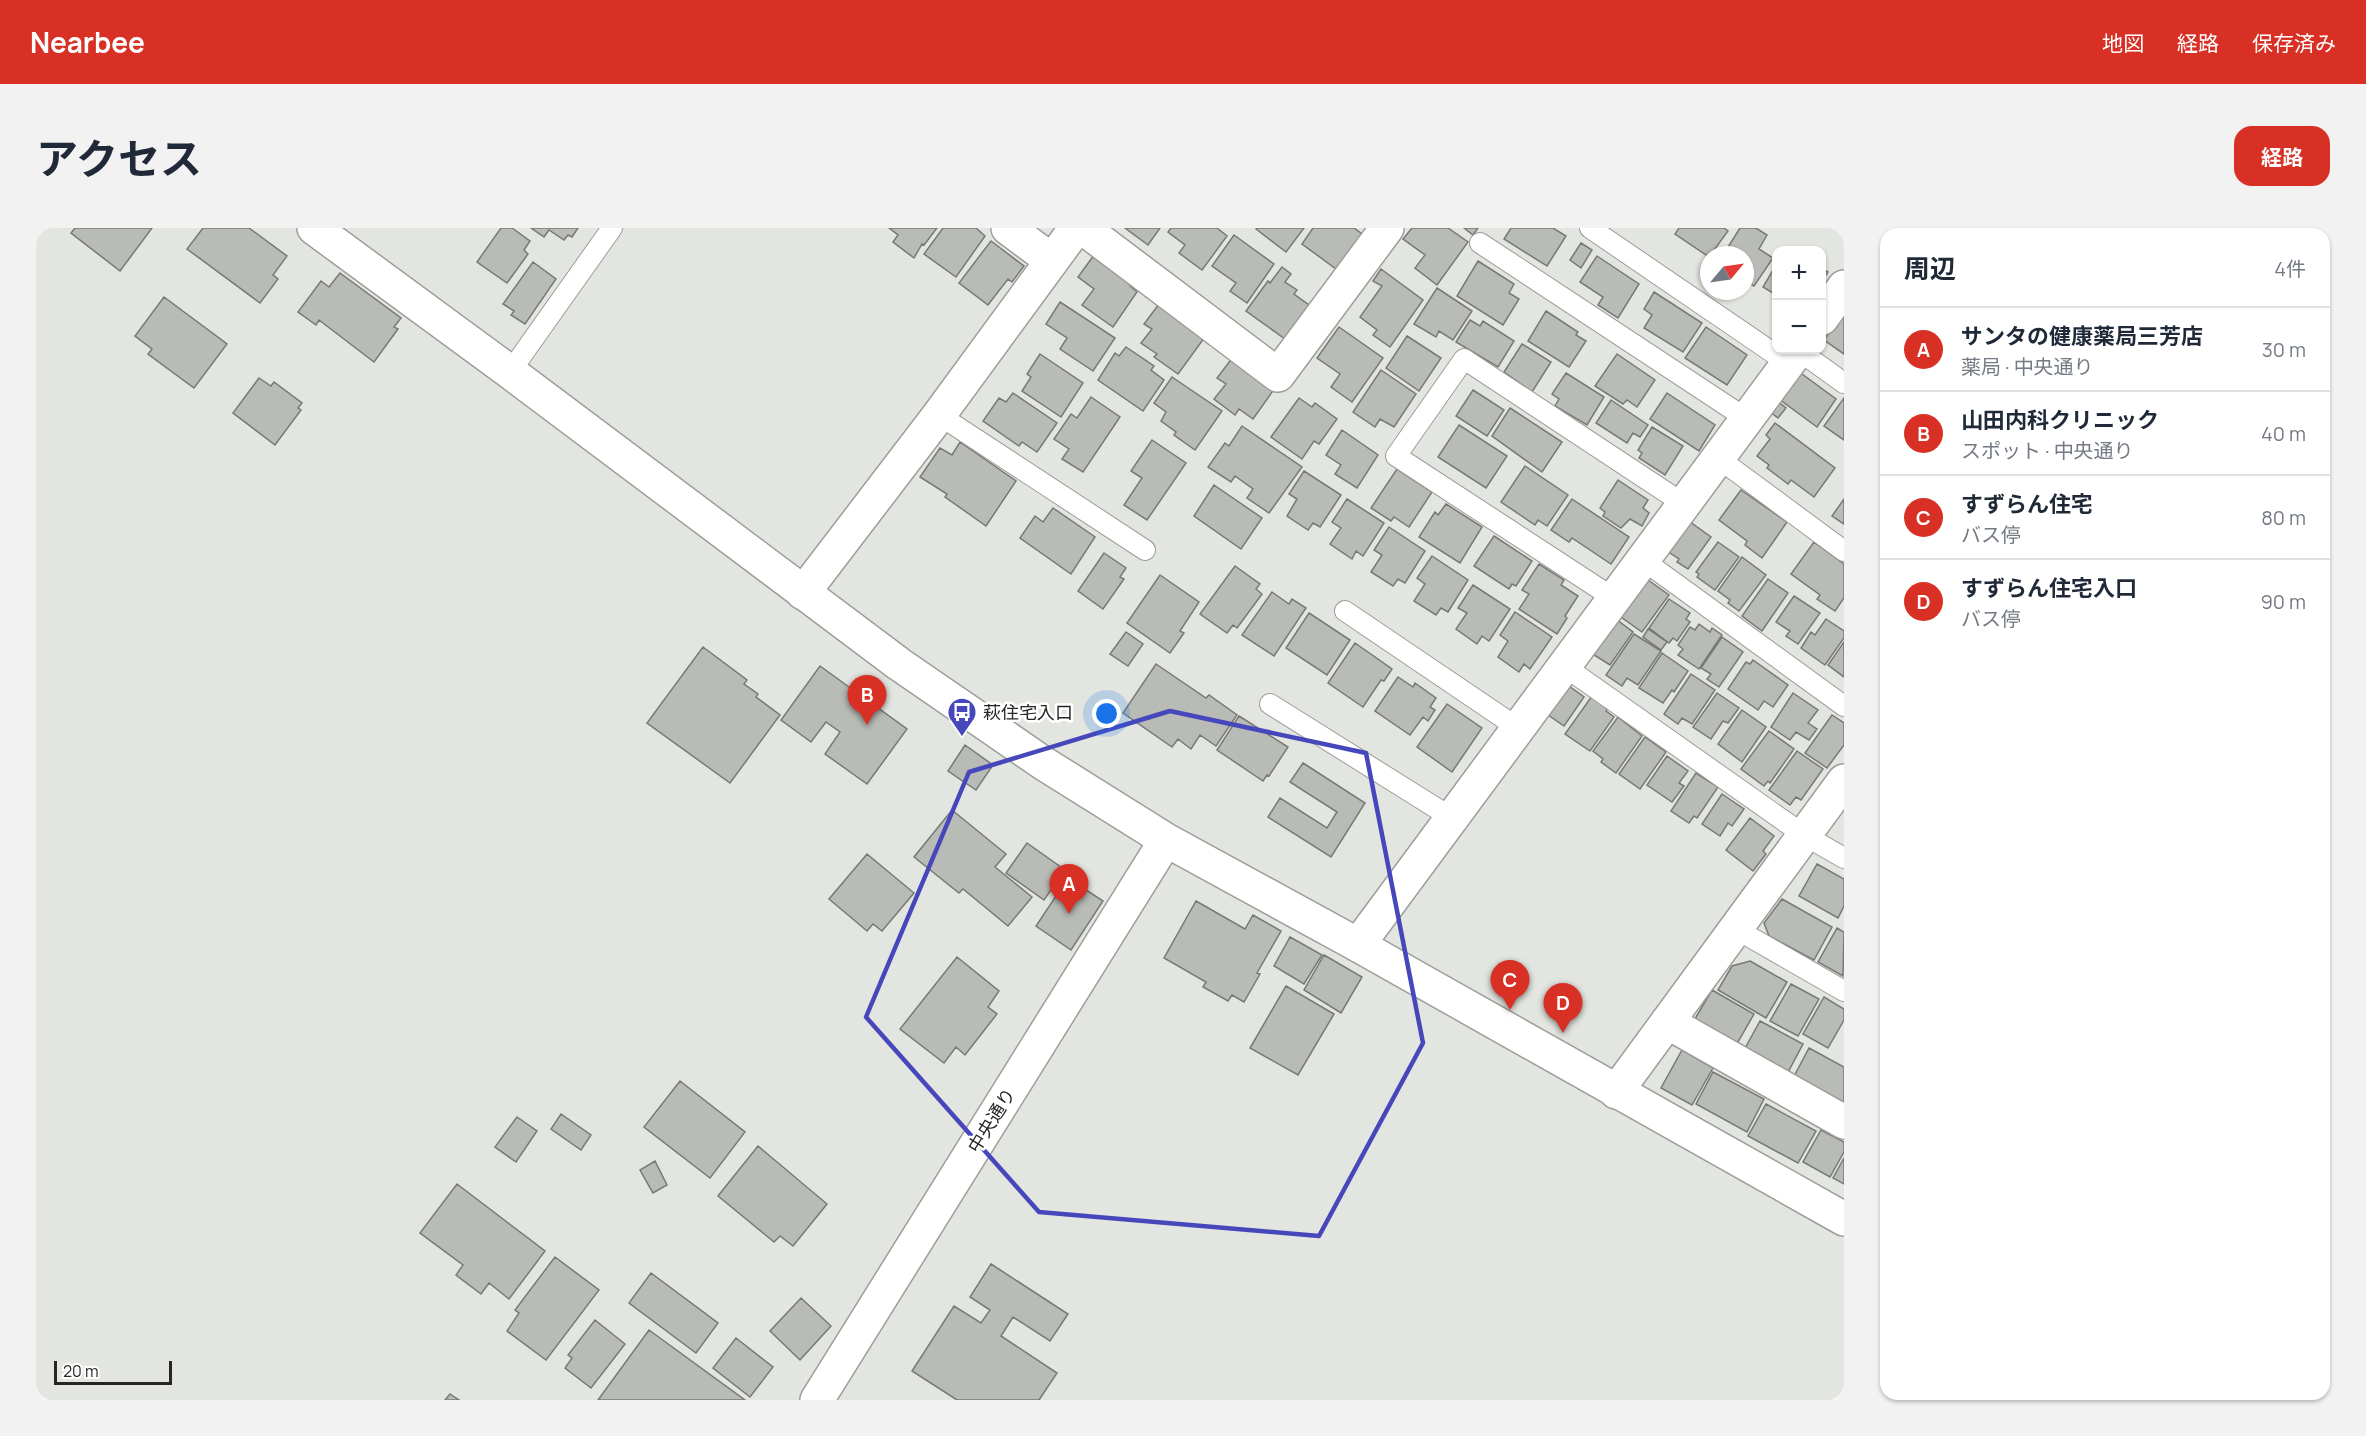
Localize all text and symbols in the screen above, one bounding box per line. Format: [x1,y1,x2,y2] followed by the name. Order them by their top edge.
[30,23,145,61] text: Nearbee
[2102,29,2144,57] text: 地図
[2177,29,2219,57] text: 経路
[2252,29,2336,57] text: 保存済み
[2234,126,2330,186] button: 経路
[36,129,202,187] text: アクセス
[1700,246,1754,300] north arrow
[1772,246,1826,354] map controls
[1772,246,1826,300] button: +
[1904,250,1956,286] text: 周辺
[2274,255,2306,282] text: 4件
[1772,300,1826,354] button: −
[1961,321,2203,351] text: サンタの健康薬局三芳店
[1917,336,1930,363] text: A
[2262,336,2306,363] text: 30 m
[1961,353,2094,380] text: 薬局 · 中央通り
[1961,405,2159,435] text: 山田内科クリニック
[1917,420,1930,447] text: B
[2261,420,2306,447] text: 40 m
[1961,437,2134,464] text: スポット · 中央通り
[1961,489,2093,519] text: すずらん住宅
[1916,504,1931,531] text: C
[2261,504,2306,531] text: 80 m
[1961,521,2021,548] text: バス停
[1961,573,2137,603] text: すずらん住宅入口
[1916,588,1931,615] text: D
[2260,588,2306,615] text: 90 m
[1961,605,2021,632] text: バス停
[848,676,886,725] pin: B
[946,696,978,738] bus stop icon: 萩住宅入口
[1092,699,1121,728] your location
[983,700,1073,724] place label: 萩住宅入口
[1050,864,1088,914] pin: A
[1490,960,1530,1010] pin: C
[1544,984,1582,1033] pin: D
[962,1083,1020,1157] street label: 中央通り
[54,1358,172,1386] scale bar
[63,1360,99,1382] text: 20 m

